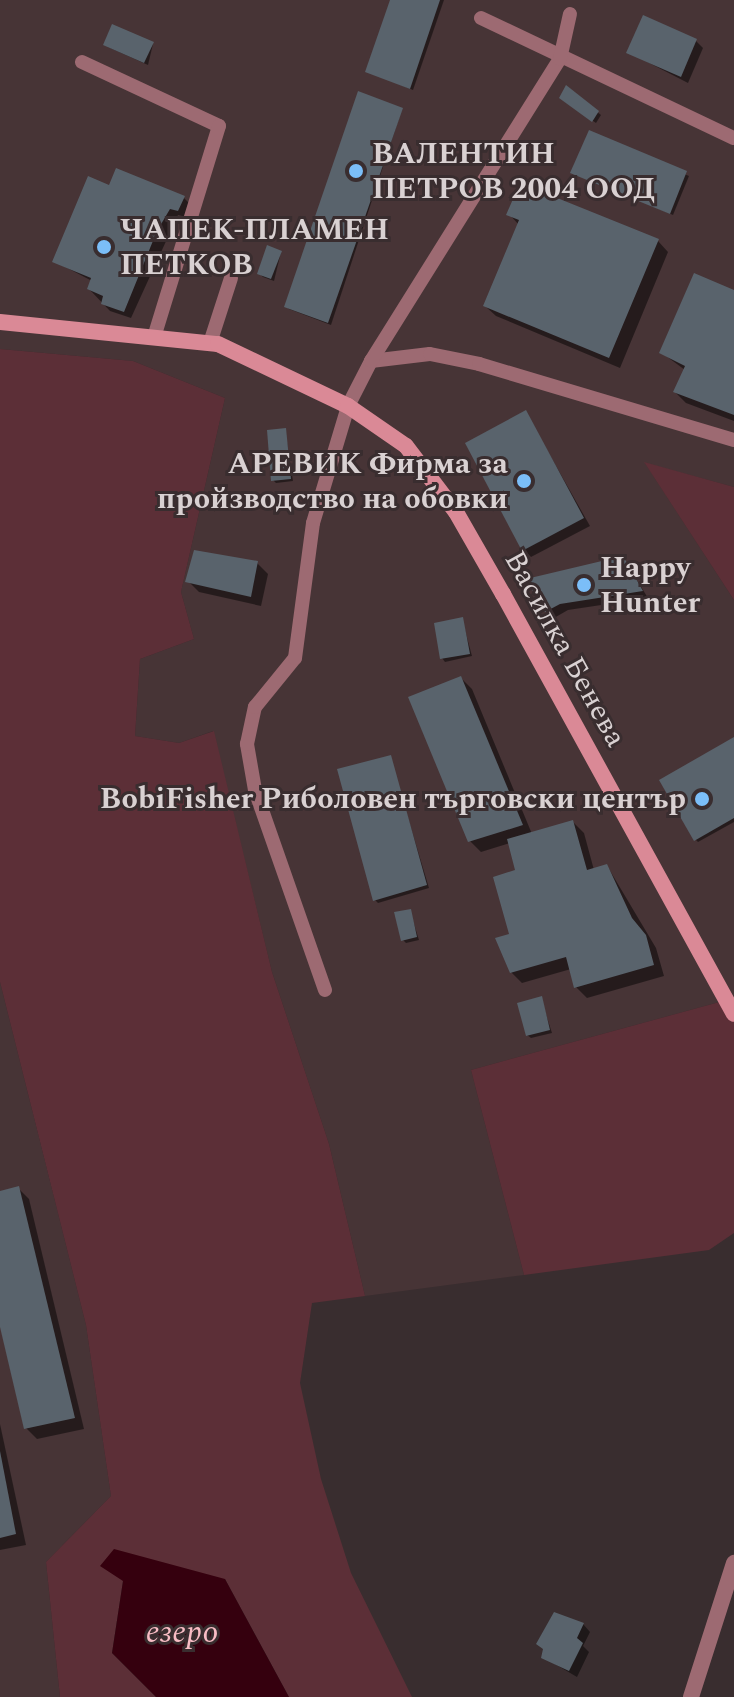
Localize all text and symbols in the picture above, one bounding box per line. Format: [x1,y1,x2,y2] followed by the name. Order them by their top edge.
[372,136,655,206] place label: ВАЛЕНТИН ПЕТРОВ 2004 ООД
[347,162,365,180] marker: ВАЛЕНТИН ПЕТРОВ 2004 ООД
[120,212,389,282] place label: ЧАПЕК-ПЛАМЕН ПЕТКОВ
[95,238,113,256] marker: ЧАПЕК-ПЛАМЕН ПЕТКОВ
[157,446,508,516] place label: АРЕВИК Фирма за пройзводство на обовки
[515,472,533,490] marker: АРЕВИК Фирма за пройзводство на обовки
[496,545,634,753] street label: Василка Бенева
[600,550,700,620] place label: Happy Hunter
[575,576,593,594] marker: Happy Hunter
[100,781,686,817] place label: BobiFisher Риболовен търговски център
[693,790,711,808] marker: BobiFisher Риболовен търговски център
[146,1614,218,1652] water label: езеро

